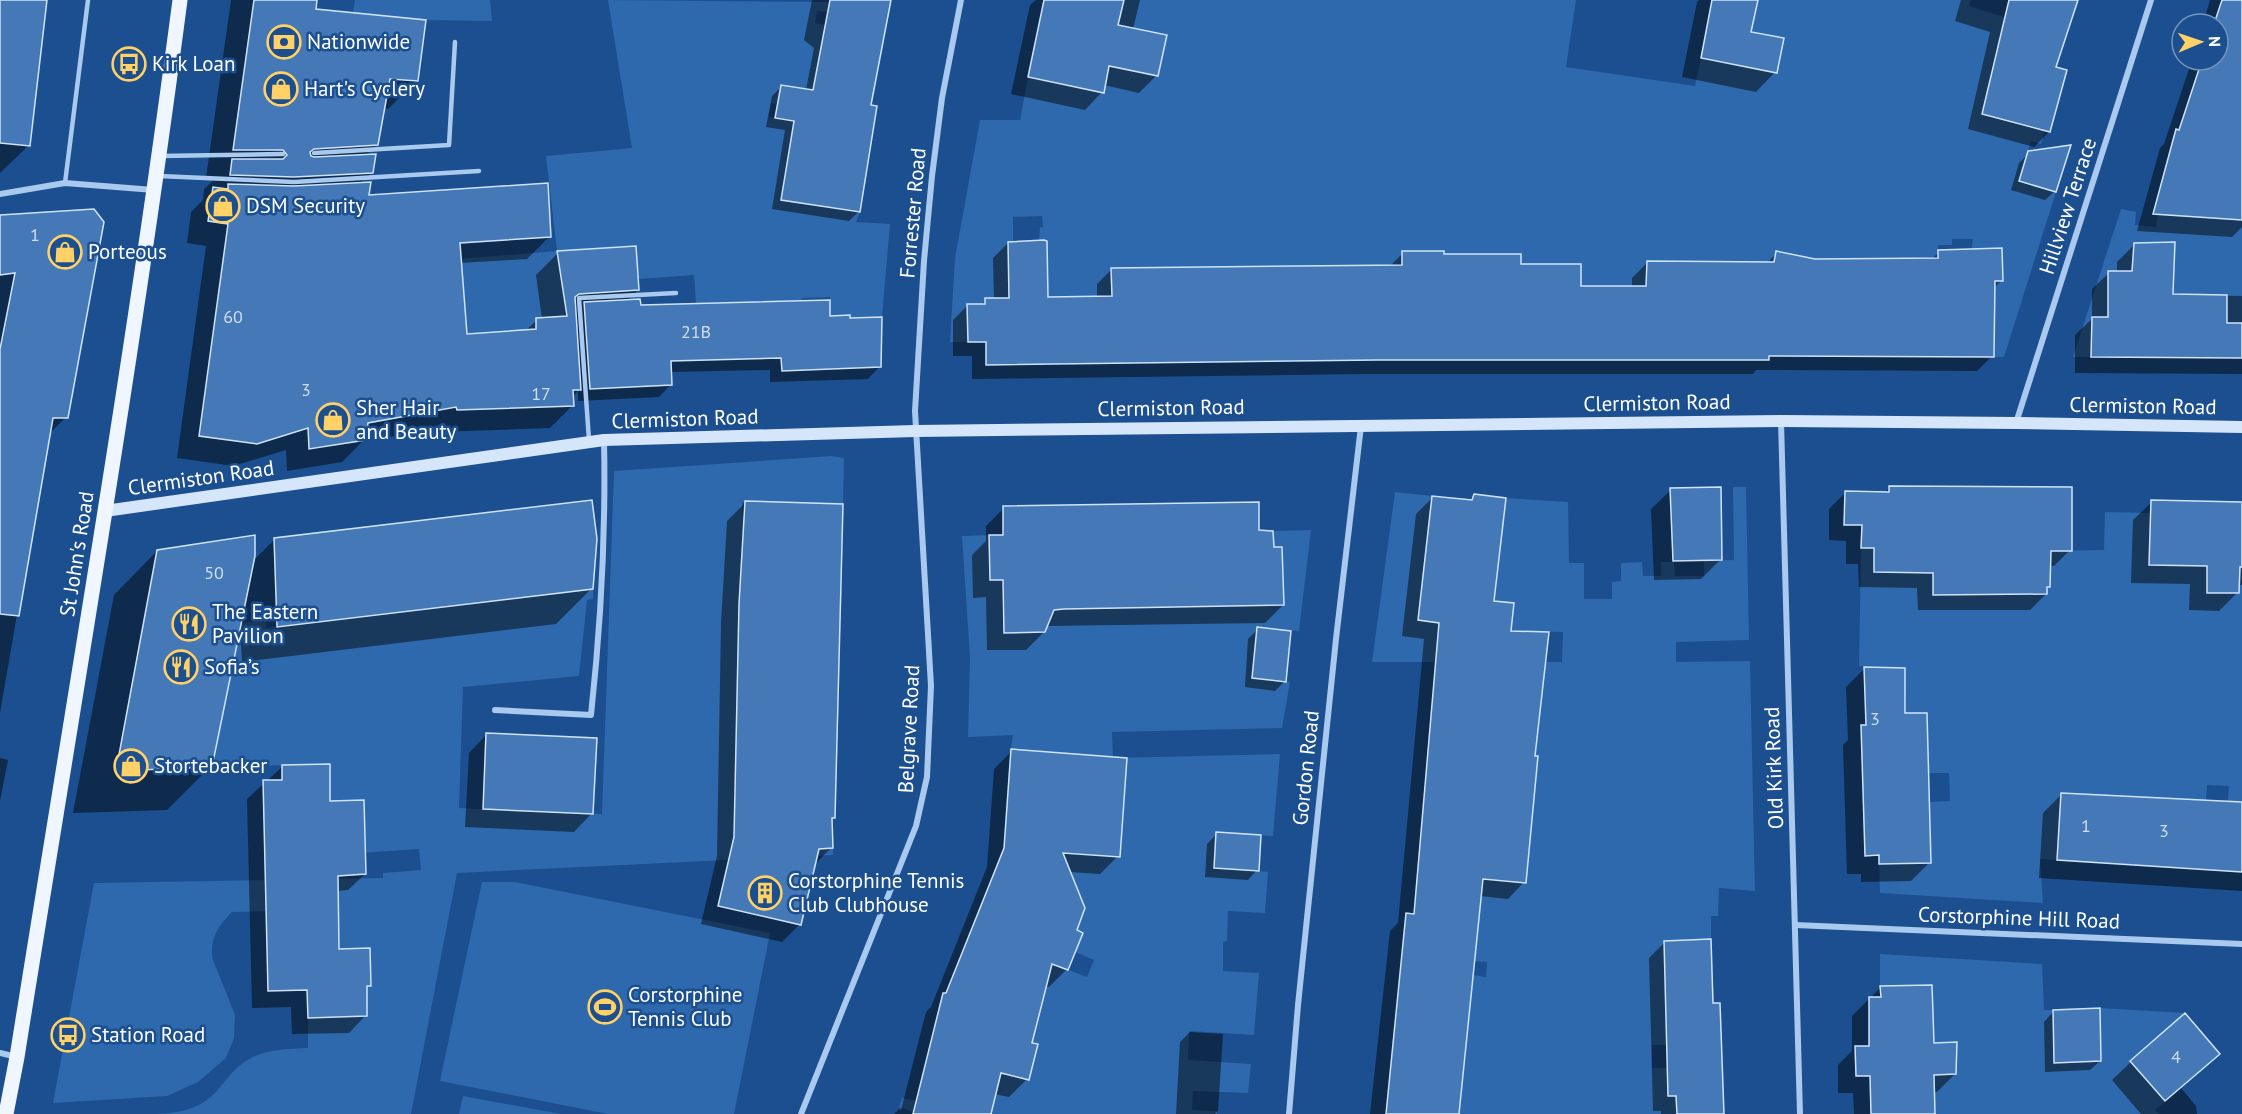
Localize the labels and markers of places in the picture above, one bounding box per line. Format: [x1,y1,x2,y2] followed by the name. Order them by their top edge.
[266,24,302,60] bank icon: Nationwide
[307,28,410,55] place label: Nationwide
[111,46,147,82] bus stop icon: Kirk Loan
[152,50,235,77] place label: Kirk Loan
[263,71,299,107] shop icon: Hart's Cyclery
[304,75,425,102] place label: Hart's Cyclery
[205,188,241,224] shop icon: DSM Security
[246,192,365,219] place label: DSM Security
[47,234,83,270] shop icon: Porteous
[88,238,167,265] place label: Porteous
[356,394,457,445] place label: Sher Hair and Beauty
[315,402,351,438] shop icon: Sher Hair and Beauty
[212,598,318,649] place label: The Eastern Pavilion
[171,606,207,642] restaurant icon: The Eastern Pavilion
[163,649,199,685] restaurant icon: Sofia’s
[204,653,260,680] place label: Sofia’s
[113,748,149,784] shop icon: Stortebacker
[154,752,267,779] place label: Stortebacker
[788,867,964,918] place label: Corstorphine Tennis Club Clubhouse
[747,875,783,911] building icon: Corstorphine Tennis Club Clubhouse
[628,981,742,1032] place label: Corstorphine Tennis Club
[587,989,623,1025] sports icon: Corstorphine Tennis Club
[50,1017,86,1053] bus stop icon: Station Road
[91,1021,205,1048] place label: Station Road

